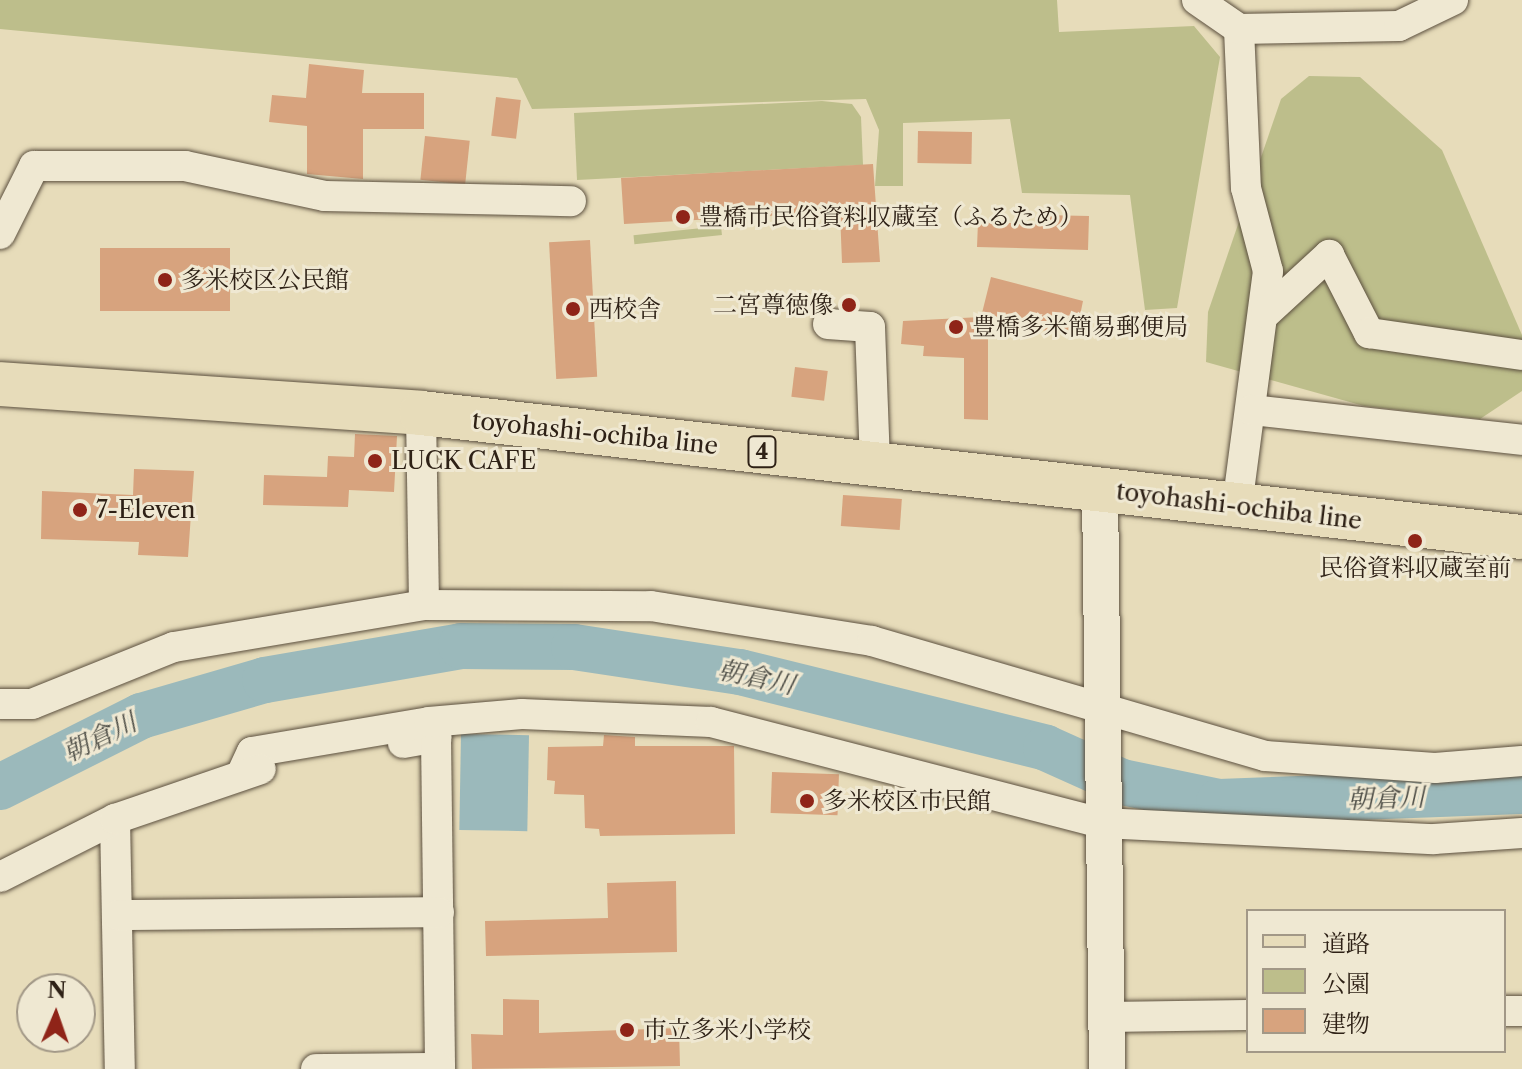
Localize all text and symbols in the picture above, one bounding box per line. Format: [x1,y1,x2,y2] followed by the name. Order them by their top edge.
[699,203,1083,231] place label: 豊橋市民俗資料収蔵室（ふるため）
[674,208,692,226] marker: 豊橋市民俗資料収蔵室（ふるため）
[181,266,349,294] place label: 多米校区公民館
[156,271,174,289] marker: 多米校区公民館
[713,291,833,319] place label: 二宮尊徳像
[589,295,661,323] place label: 西校舎
[840,296,858,314] marker: 二宮尊徳像
[564,300,582,318] marker: 西校舎
[972,313,1188,341] place label: 豊橋多米簡易郵便局
[947,318,965,336] marker: 豊橋多米簡易郵便局
[470,406,720,460] street label: toyohashi-ochiba line
[746,434,778,470] road number: 4
[391,447,537,475] place label: LUCK CAFE
[366,452,384,470] marker: LUCK CAFE
[1114,477,1364,535] street label: toyohashi-ochiba line
[96,496,195,524] place label: 7-Eleven
[71,501,89,519] marker: 7-Eleven
[1406,532,1424,550] marker: 民俗資料収蔵室前
[1319,554,1511,582] place label: 民俗資料収蔵室前
[715,655,797,701] water label: 朝倉川
[58,707,142,769] water label: 朝倉川
[1346,782,1426,816] water label: 朝倉川
[823,787,991,815] place label: 多米校区市民館
[798,792,816,810] marker: 多米校区市民館
[1246,909,1506,1053] legend
[1322,929,1370,958] text: 道路
[1322,969,1370,998] text: 公園
[16,973,96,1053] north arrow
[47,977,67,1004] text: N
[1322,1009,1370,1038] text: 建物
[643,1016,811,1044] place label: 市立多米小学校
[618,1021,636,1039] marker: 市立多米小学校

